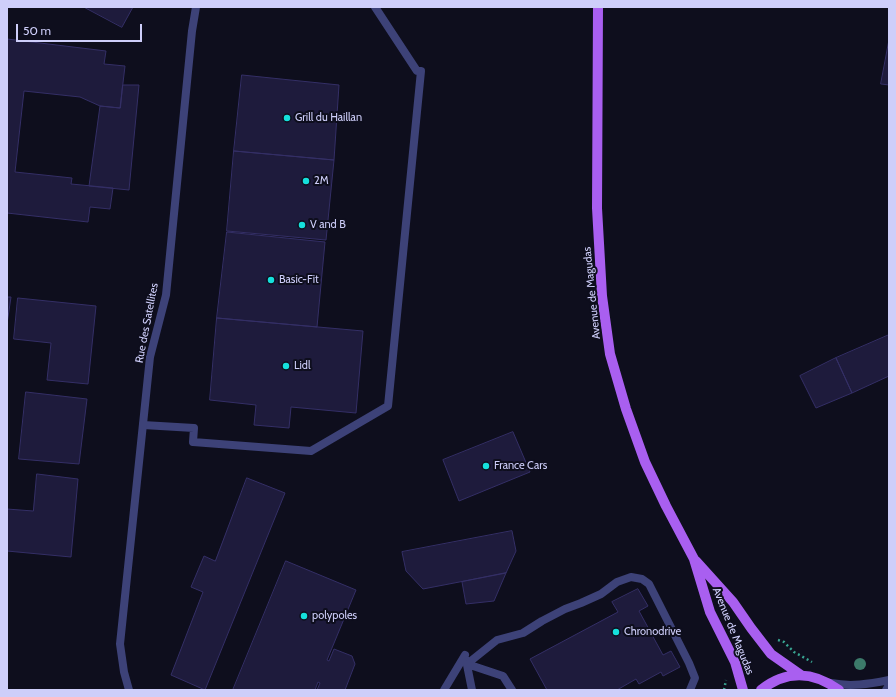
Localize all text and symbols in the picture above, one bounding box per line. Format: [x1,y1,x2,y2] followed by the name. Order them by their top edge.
[18,16,144,42] scale bar
[23,23,51,38] text: 50 m
[295,111,362,125] place label: Grill du Haillan
[282,113,292,123] marker: Grill du Haillan
[314,174,329,188] place label: 2M
[301,176,311,186] marker: 2M
[310,218,346,232] place label: V and B
[297,220,307,230] marker: V and B
[581,246,603,340] street label: Avenue de Magudas
[279,273,319,287] place label: Basic-Fit
[266,275,276,285] marker: Basic-Fit
[133,282,161,364] street label: Rue des Satellites
[294,359,311,373] place label: Lidl
[281,361,291,371] marker: Lidl
[494,459,547,473] place label: France Cars
[481,461,491,471] marker: France Cars
[709,585,757,677] street label: Avenue de Magudas
[312,609,357,623] place label: polypoles
[299,611,309,621] marker: polypoles
[624,625,681,639] place label: Chronodrive
[611,627,621,637] marker: Chronodrive

